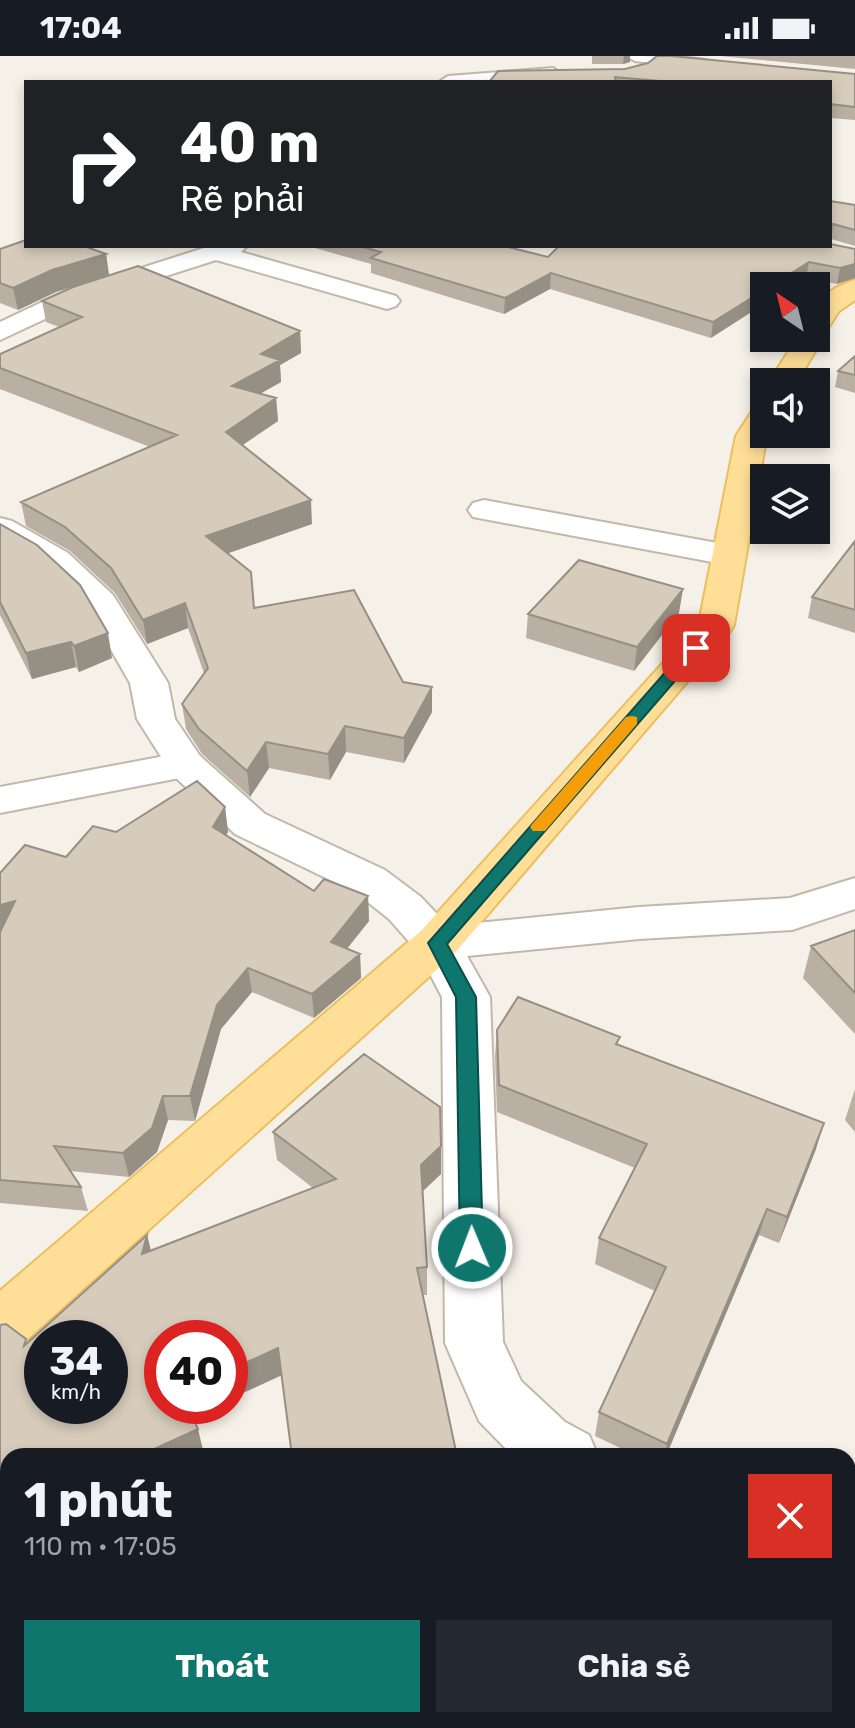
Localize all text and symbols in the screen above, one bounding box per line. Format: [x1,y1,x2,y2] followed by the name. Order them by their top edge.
[40,10,122,46] text: 17:04
[180,110,320,176] text: 40 m
[48,112,152,216] icon: right
[180,177,304,220] text: Rẽ phải
[750,272,830,352] north arrow
[750,272,830,544] map controls
[750,368,830,448] button: sound
[750,464,830,544] button: layers
[662,614,730,682] pin
[674,626,718,670] icon: arrive
[430,1206,514,1290] position arrow
[144,1320,248,1424] speed limit sign: 40
[49,1338,103,1385] text: 34
[51,1380,101,1404] text: km/h
[24,1472,173,1529] text: 1 phút
[748,1474,832,1558] button: close
[24,1531,177,1562] text: 110 m · 17:05
[24,1620,420,1712] button: Thoát
[436,1620,832,1712] button: Chia sẻ

